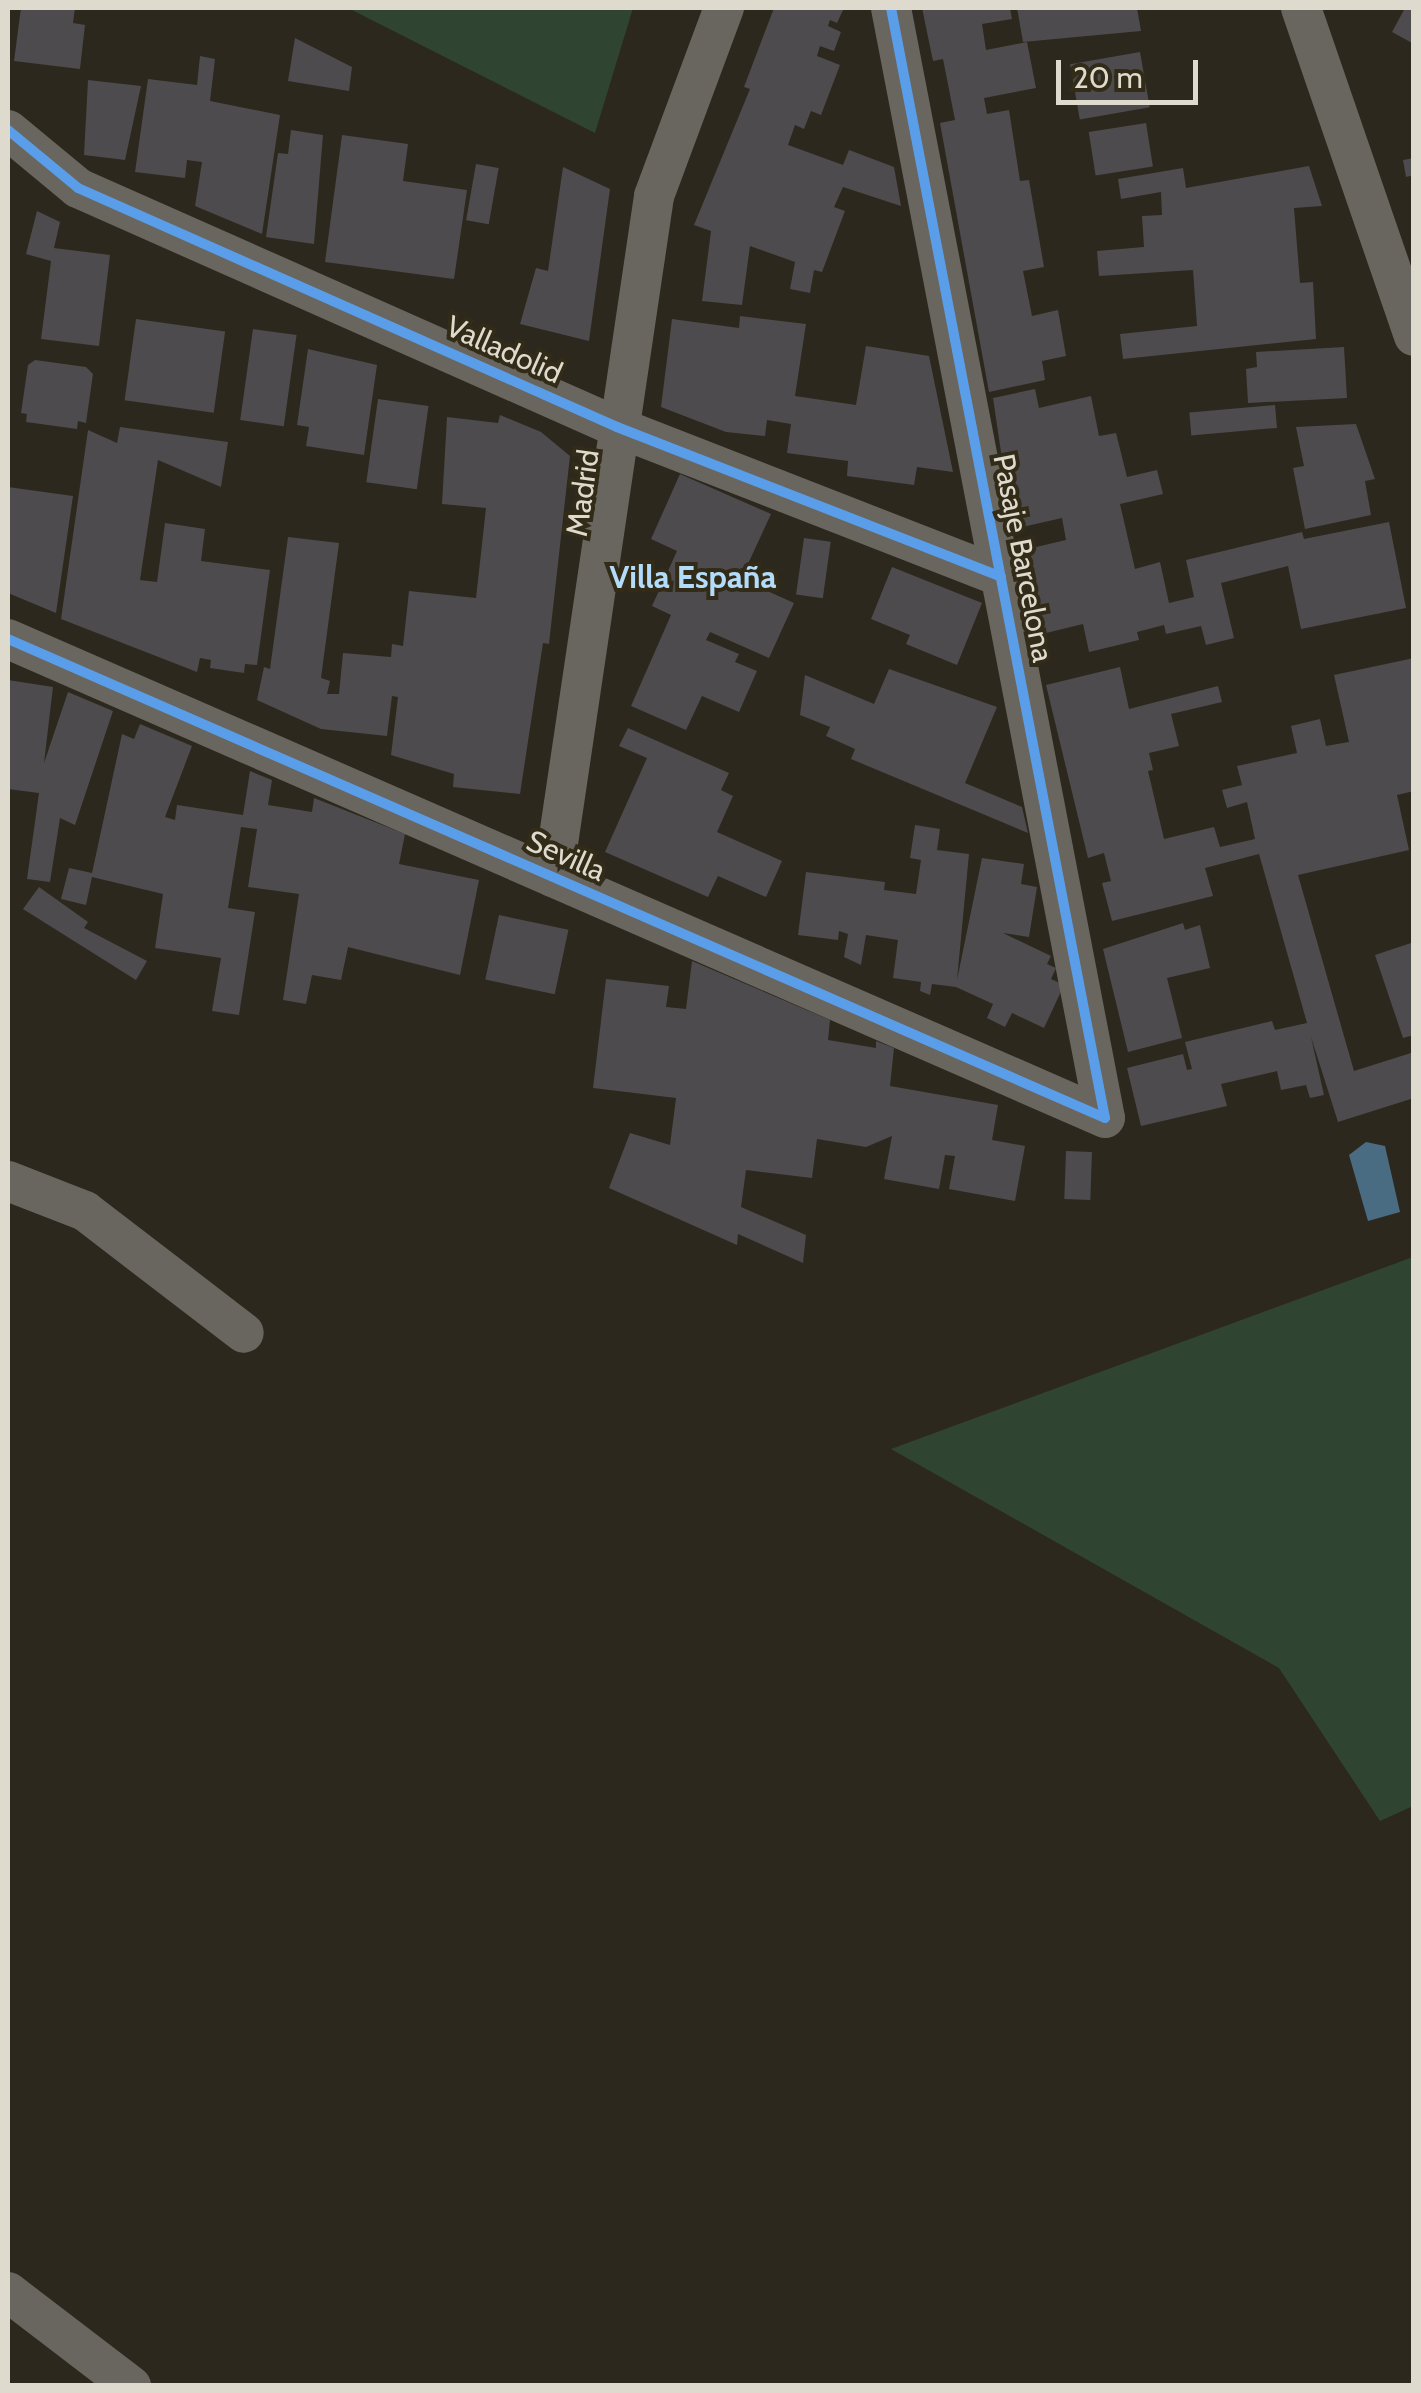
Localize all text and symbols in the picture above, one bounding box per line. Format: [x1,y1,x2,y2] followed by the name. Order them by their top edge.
[1061,40,1204,102] scale bar
[1073,59,1143,96] text: 20 m
[440,308,568,392] street label: Valladolid
[559,447,607,539] street label: Madrid
[985,451,1061,665] street label: Pasaje Barcelona
[610,558,776,596] district label: Villa España
[521,823,611,889] street label: Sevilla

